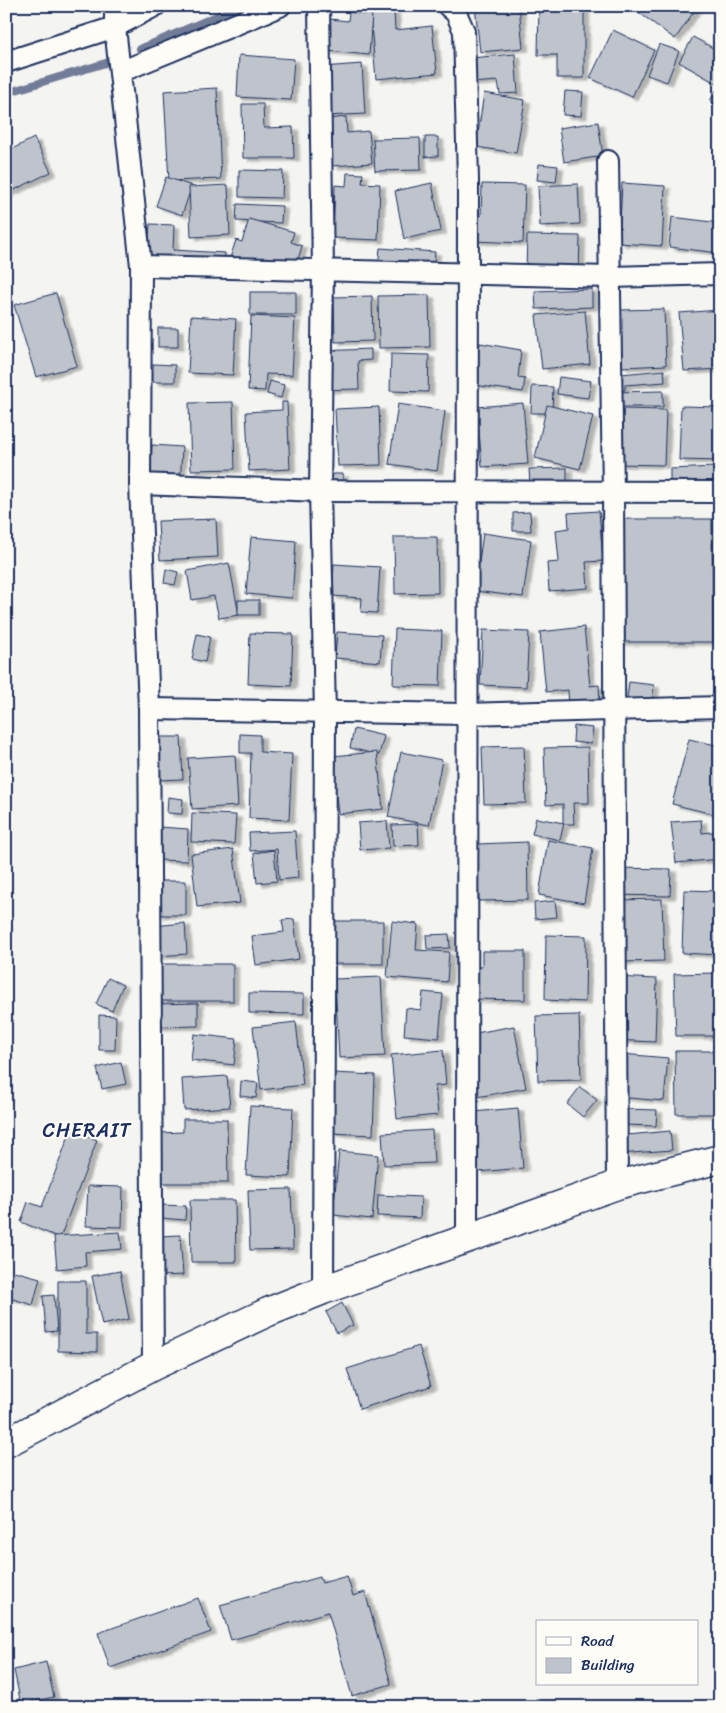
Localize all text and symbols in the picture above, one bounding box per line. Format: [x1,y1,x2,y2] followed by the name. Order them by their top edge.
[42,1113,132,1148] district label: CHERAIT
[536,1620,698,1686] legend
[581,1628,614,1654] text: Road
[581,1652,635,1678] text: Building

